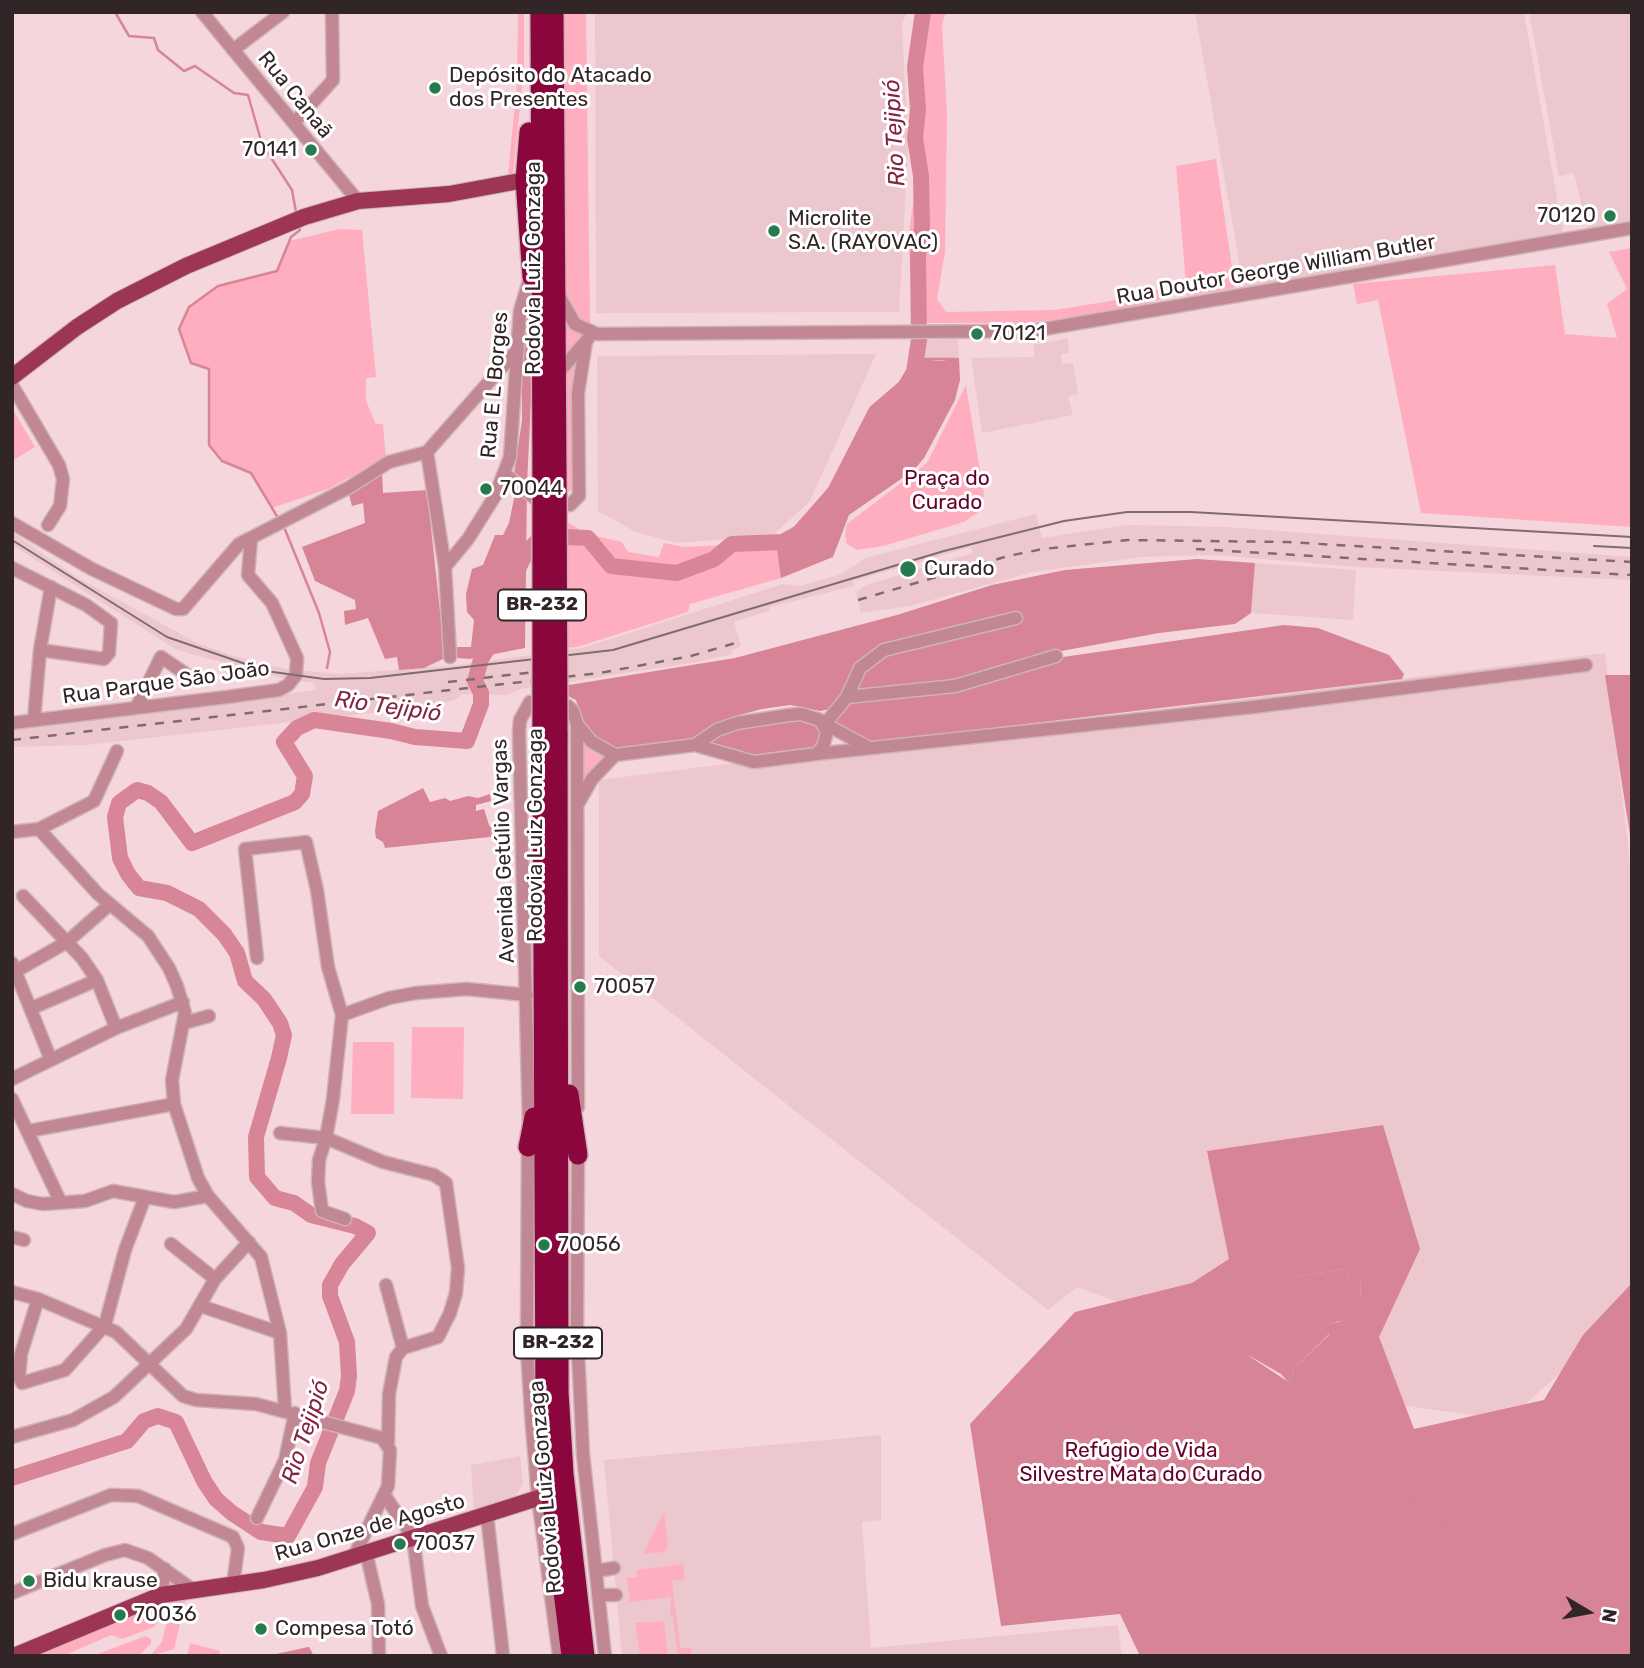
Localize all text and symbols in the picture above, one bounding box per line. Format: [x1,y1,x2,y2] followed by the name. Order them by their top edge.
[252,46,338,144] street label: Rua Canaã
[449,63,652,113] place label: Depósito do Atacado dos Presentes
[878,79,912,187] water label: Rio Tejipió
[427,80,443,96] marker: Depósito do Atacado dos Presentes
[242,137,297,163] place label: 70141
[303,142,319,158] marker: 70141
[521,161,547,375] street label: Rodovia Luiz Gonzaga
[1537,203,1596,229] place label: 70120
[788,206,938,256] place label: Microlite S.A. (RAYOVAC)
[1602,208,1618,224] marker: 70120
[766,223,782,239] marker: Microlite S.A. (RAYOVAC)
[1115,230,1437,310] street label: Rua Doutor George William Butler
[476,311,514,459] street label: Rua E L Borges
[991,321,1045,347] place label: 70121
[969,326,985,342] marker: 70121
[904,466,990,516] park label: Praça do Curado
[500,476,564,502] place label: 70044
[478,481,494,497] marker: 70044
[924,556,995,582] place label: Curado
[898,559,918,579] marker: Curado
[498,590,586,620] road number: BR-232
[61,656,271,710] street label: Rua Parque São João
[333,686,443,728] water label: Rio Tejipió
[523,728,549,942] street label: Rodovia Luiz Gonzaga
[487,738,521,964] street label: Avenida Getúlio Vargas
[594,974,655,1000] place label: 70057
[572,979,588,995] marker: 70057
[558,1232,621,1258] place label: 70056
[536,1237,552,1253] marker: 70056
[514,1328,602,1358] road number: BR-232
[276,1377,336,1487] water label: Rio Tejipió
[524,1379,568,1595] street label: Rodovia Luiz Gonzaga
[1019,1438,1263,1488] park label: Refúgio de Vida Silvestre Mata do Curado
[272,1489,468,1567] street label: Rua Onze de Agosto
[414,1531,475,1557] place label: 70037
[392,1536,408,1552] marker: 70037
[43,1568,158,1594] place label: Bidu krause
[21,1573,37,1589] marker: Bidu krause
[1553,1577,1623,1647] north arrow
[134,1602,197,1628] place label: 70036
[112,1607,128,1623] marker: 70036
[1597,1607,1622,1624] text: N
[275,1616,414,1642] place label: Compesa Totó
[253,1621,269,1637] marker: Compesa Totó

